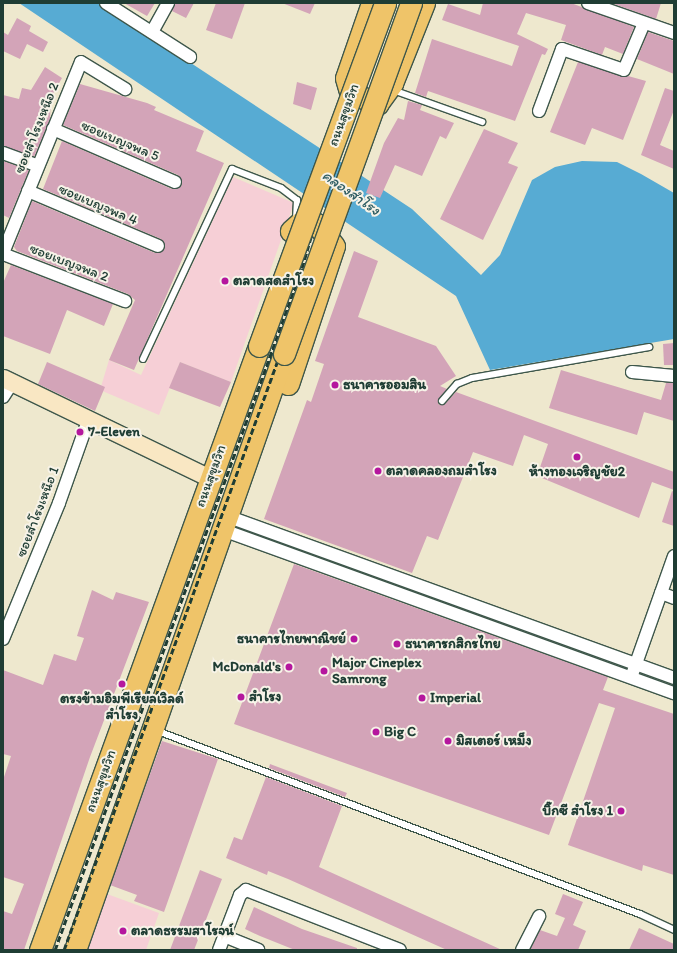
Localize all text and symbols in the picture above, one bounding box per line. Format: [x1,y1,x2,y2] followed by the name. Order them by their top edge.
[11,80,63,176] street label: ซอยสำโรงเหนือ 2
[325,82,363,148] street label: ถนนสุขุมวิท
[78,117,162,165] street label: ซอยเบญจพล 5
[319,166,383,220] water label: คลองสำโรง
[56,181,140,229] street label: ซอยเบญจพล 4
[27,240,111,286] street label: ซอยเบญจพล 2
[233,273,314,289] place label: ตลาดสดสำโรง
[220,276,230,286] marker: ตลาดสดสำโรง
[343,377,426,393] place label: ธนาคารออมสิน
[330,380,340,390] marker: ธนาคารออมสิน
[88,424,140,440] place label: 7-Eleven
[75,427,85,437] marker: 7-Eleven
[192,443,230,509] street label: ถนนสุขุมวิท
[572,452,582,462] marker: ห้างทองเจริญชัย2
[386,463,497,479] place label: ตลาดคลองถมสำโรง
[13,464,63,560] street label: ซอยสำโรงเหนือ 1
[529,464,625,480] place label: ห้างทองเจริญชัย2
[373,466,383,476] marker: ตลาดคลองถมสำโรง
[237,631,346,647] place label: ธนาคารไทยพาณิชย์
[349,634,359,644] marker: ธนาคารไทยพาณิชย์
[405,636,501,652] place label: ธนาคารกสิกรไทย
[392,639,402,649] marker: ธนาคารกสิกรไทย
[332,655,421,688] place label: Major Cineplex Samrong
[213,659,281,675] place label: McDonald's
[284,662,294,672] marker: McDonald's
[319,666,329,676] marker: Major Cineplex Samrong
[117,679,127,689] marker: ตรงข้ามอิมพีเรียลเวิลด์ สําโรง
[249,689,281,705] place label: สำโรง
[430,690,481,706] place label: Imperial
[60,691,184,724] place label: ตรงข้ามอิมพีเรียลเวิลด์ สําโรง
[236,692,246,702] marker: สำโรง
[417,693,427,703] marker: Imperial
[384,724,416,740] place label: Big C
[371,727,381,737] marker: Big C
[456,733,532,749] place label: มิสเตอร์ เหม็ง
[443,736,453,746] marker: มิสเตอร์ เหม็ง
[82,748,120,814] street label: ถนนสุขุมวิท
[543,803,613,819] place label: บิ๊กซี สำโรง 1
[616,806,626,816] marker: บิ๊กซี สำโรง 1
[131,923,234,939] place label: ตลาดธรรมสาโรจน์
[118,926,128,936] marker: ตลาดธรรมสาโรจน์

